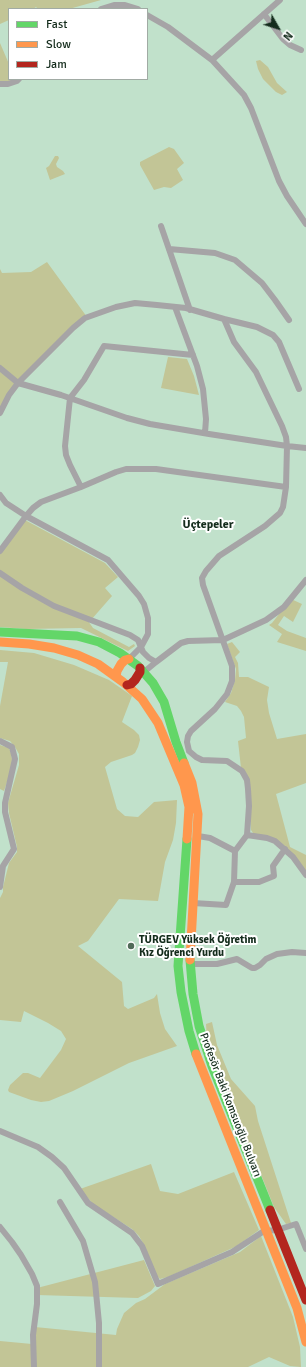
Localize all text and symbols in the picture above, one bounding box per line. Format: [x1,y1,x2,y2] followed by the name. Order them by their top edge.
[8,8,148,80] legend
[258,8,298,48] north arrow
[46,17,67,32] text: Fast
[280,29,295,43] text: N
[46,37,71,52] text: Slow
[46,57,67,72] text: Jam
[183,518,233,532] district label: Üçtepeler
[139,933,256,959] place label: TÜRGEV Yüksek Öğretim Kız Öğrenci Yurdu
[126,941,136,951] marker: TÜRGEV Yüksek Öğretim Kız Öğrenci Yurdu
[196,1031,264,1179] street label: Profesör Baki Komsuoğlu Bulvarı

